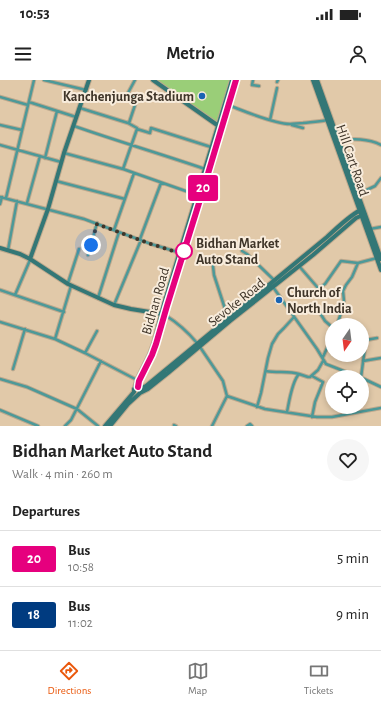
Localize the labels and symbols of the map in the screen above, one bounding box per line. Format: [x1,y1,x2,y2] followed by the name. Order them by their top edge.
[63,90,194,104] place label: Kanchenjunga Stadium
[197,91,207,101] marker: Kanchenjunga Stadium
[333,123,371,198] street label: Hill Cart Road
[185,175,221,201] line badge: 20
[81,235,101,255] your location
[196,237,279,267] place label: Bidhan Market Auto Stand
[175,242,193,260] marker: Bidhan Market Auto Stand
[140,266,172,336] street label: Bidhan Road
[206,276,268,330] street label: Sevoke Road
[287,286,352,316] place label: Church of North India
[274,295,284,305] marker: Church of North India
[325,318,369,362] north arrow

